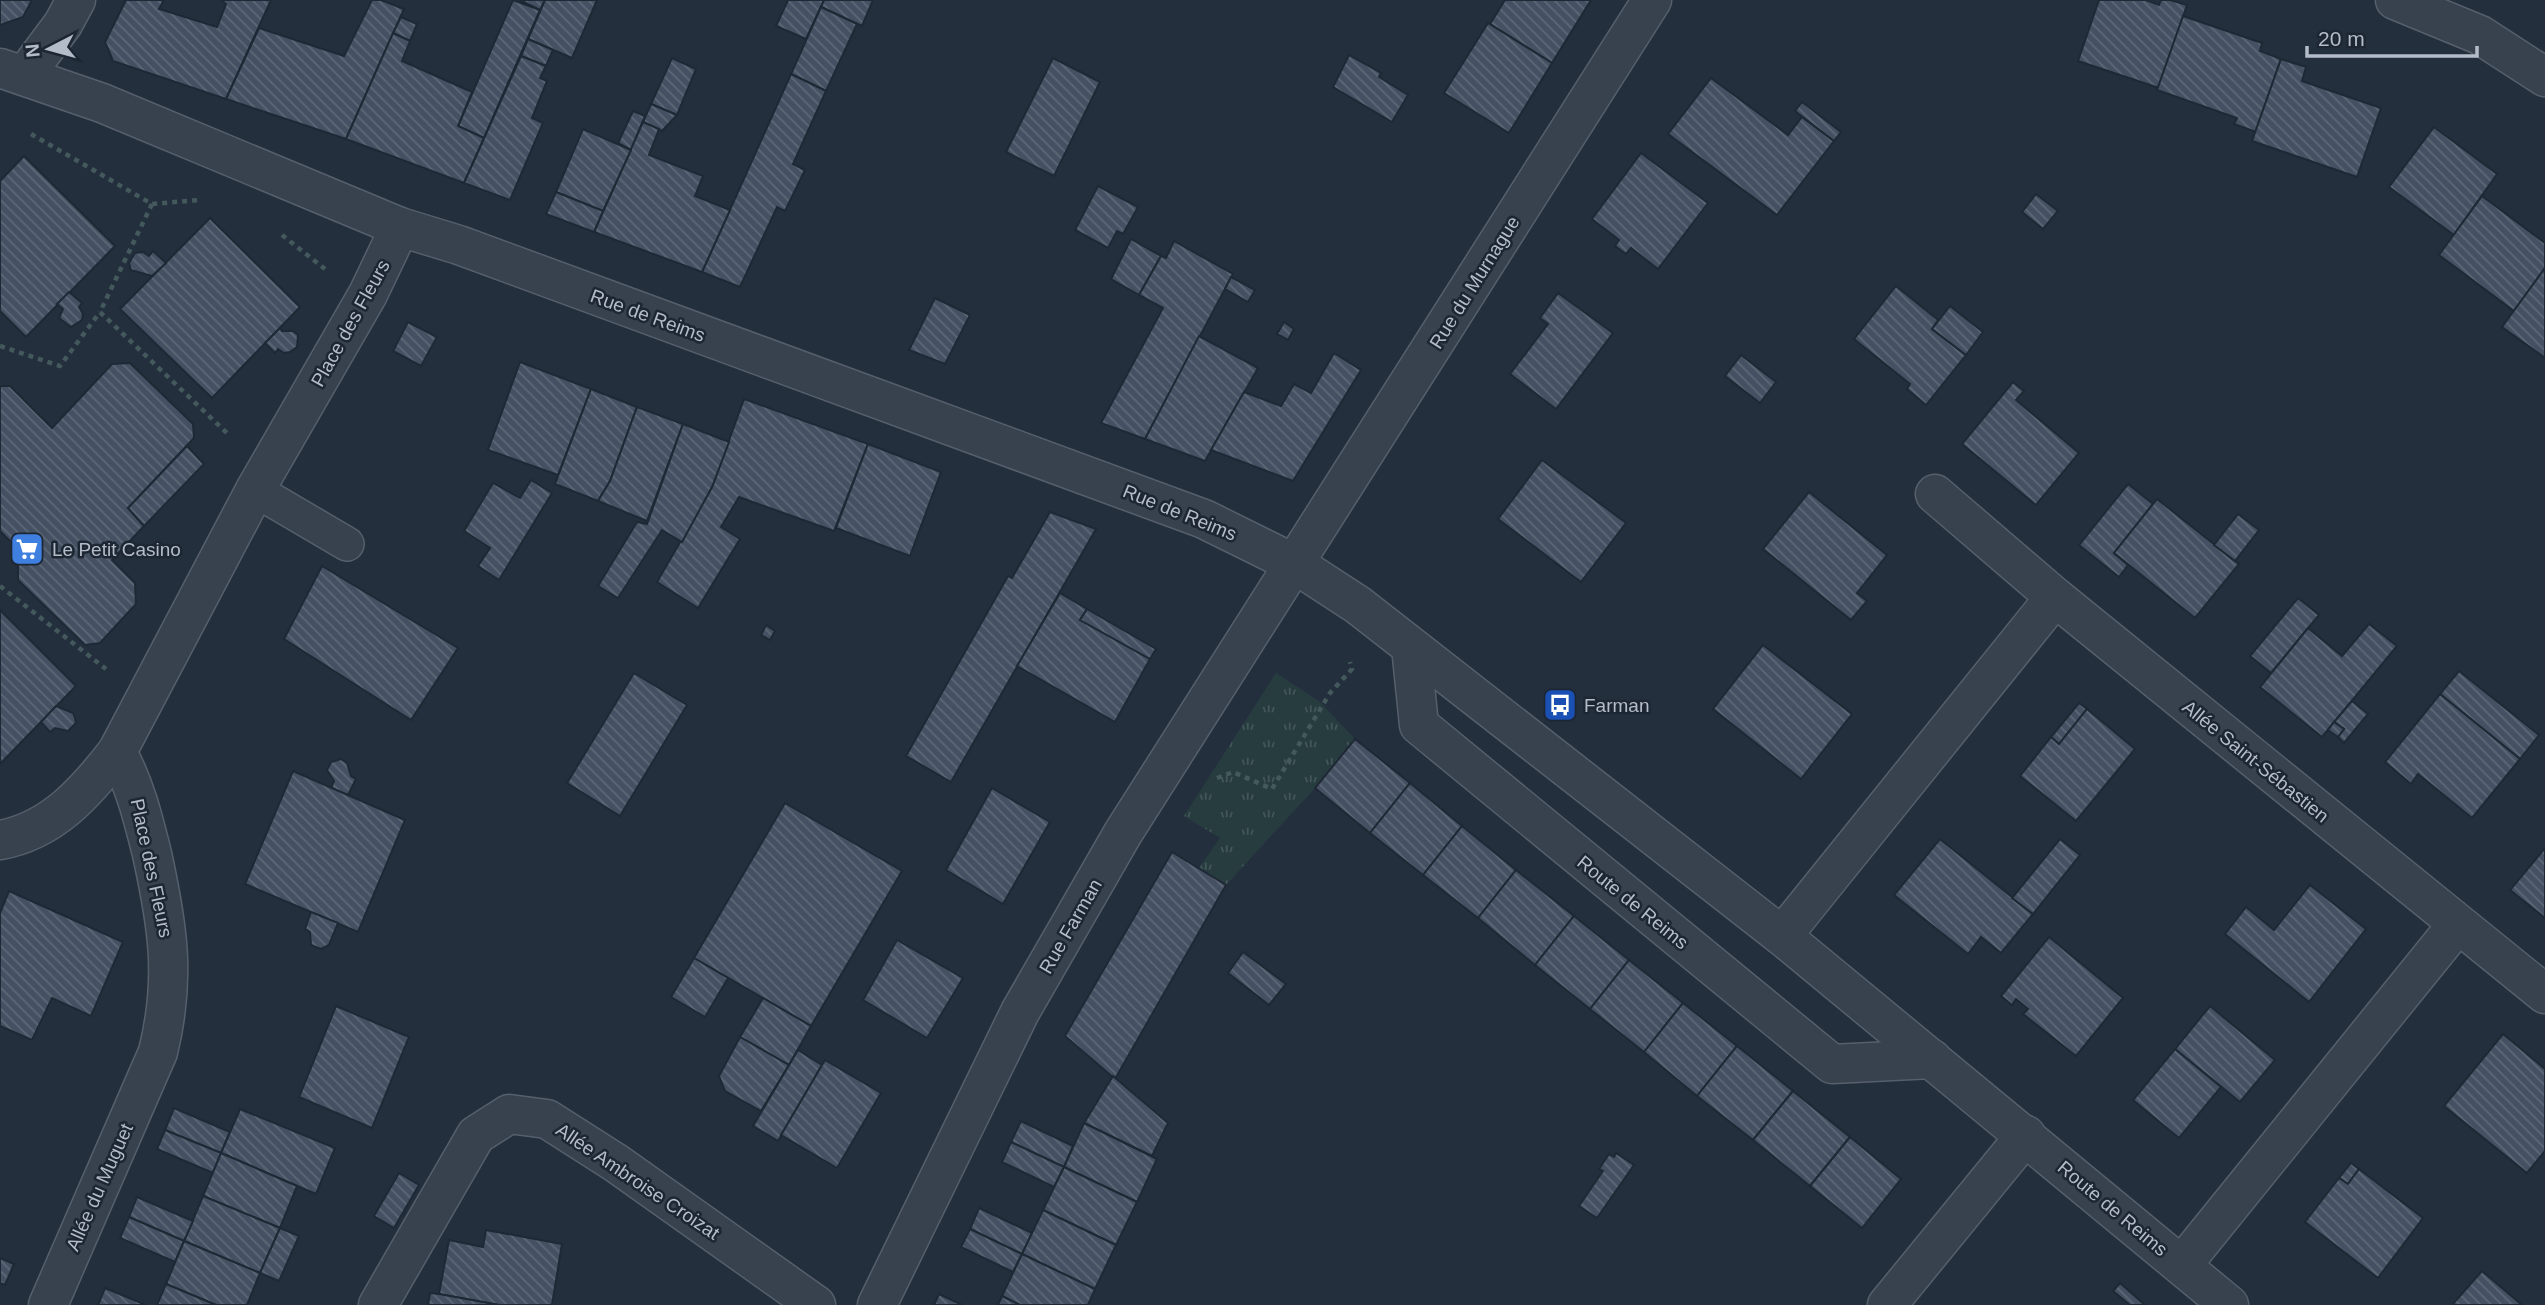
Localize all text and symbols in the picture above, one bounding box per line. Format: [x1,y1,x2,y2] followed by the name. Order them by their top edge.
[14,14,84,84] north arrow
[2307,14,2477,58] scale bar
[2318,27,2365,50] text: 20 m
[21,43,44,59] text: N
[1425,212,1524,352] street label: Rue du Murnague
[307,256,394,390] street label: Place des Fleurs
[588,285,708,346] street label: Rue de Reims
[1120,480,1240,545] street label: Rue de Reims
[8,530,46,568] supermarket icon: Le Petit Casino
[52,539,181,560] place label: Le Petit Casino
[1541,686,1579,724] bus stop icon: Farman
[1584,695,1649,716] place label: Farman
[2178,696,2333,827] street label: Allée Saint-Sébastien
[127,797,176,939] street label: Place des Fleurs
[1573,851,1692,953] street label: Route de Reims
[1035,875,1106,977] street label: Rue Farman
[552,1119,724,1244] street label: Allée Ambroise Croizat
[62,1120,137,1254] street label: Allée du Muguet
[2054,1157,2172,1260] street label: Route de Reims

